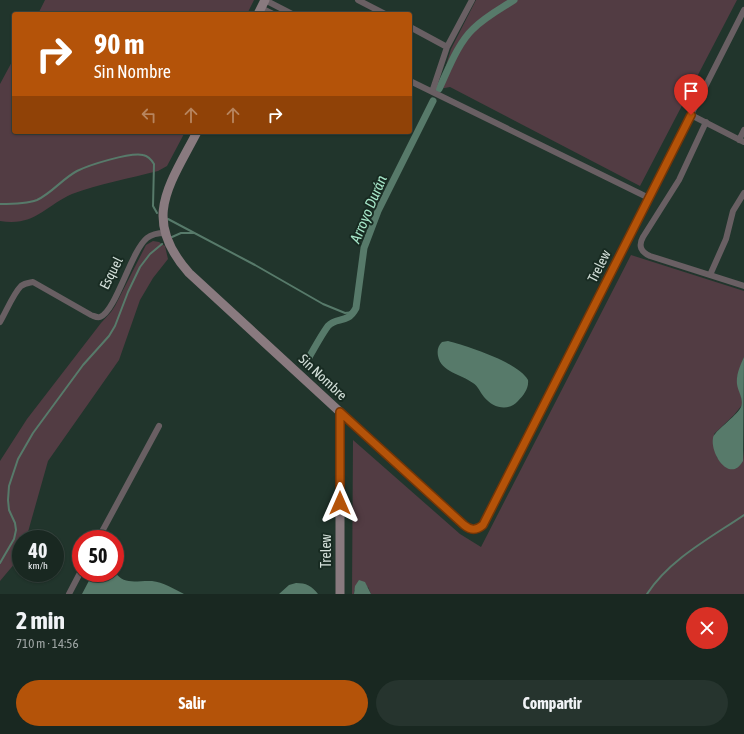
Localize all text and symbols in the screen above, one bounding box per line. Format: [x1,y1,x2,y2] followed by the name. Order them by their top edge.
[28,28,80,80] icon: right
[94,28,144,60] text: 90 m
[94,61,171,82] text: Sin Nombre
[674,74,708,115] pin
[680,80,702,102] icon: arrive
[138,104,160,126] icon: left
[180,104,202,126] icon: ahead
[222,104,244,126] icon: ahead
[264,104,286,126] icon: right
[346,173,390,246] water label: Arroyo Durán
[584,247,614,285] street label: Trelew
[96,254,126,292] street label: Esquel
[296,351,350,403] street label: Sin Nombre
[319,482,361,524] position arrow
[72,530,124,582] speed limit sign: 50
[318,533,334,568] street label: Trelew
[29,539,47,562] text: 40
[28,560,48,571] text: km/h
[16,607,65,634] text: 2 min
[686,607,728,649] button: close
[16,636,79,651] text: 710 m · 14:56
[16,680,368,726] button: Salir
[376,680,728,726] button: Compartir

